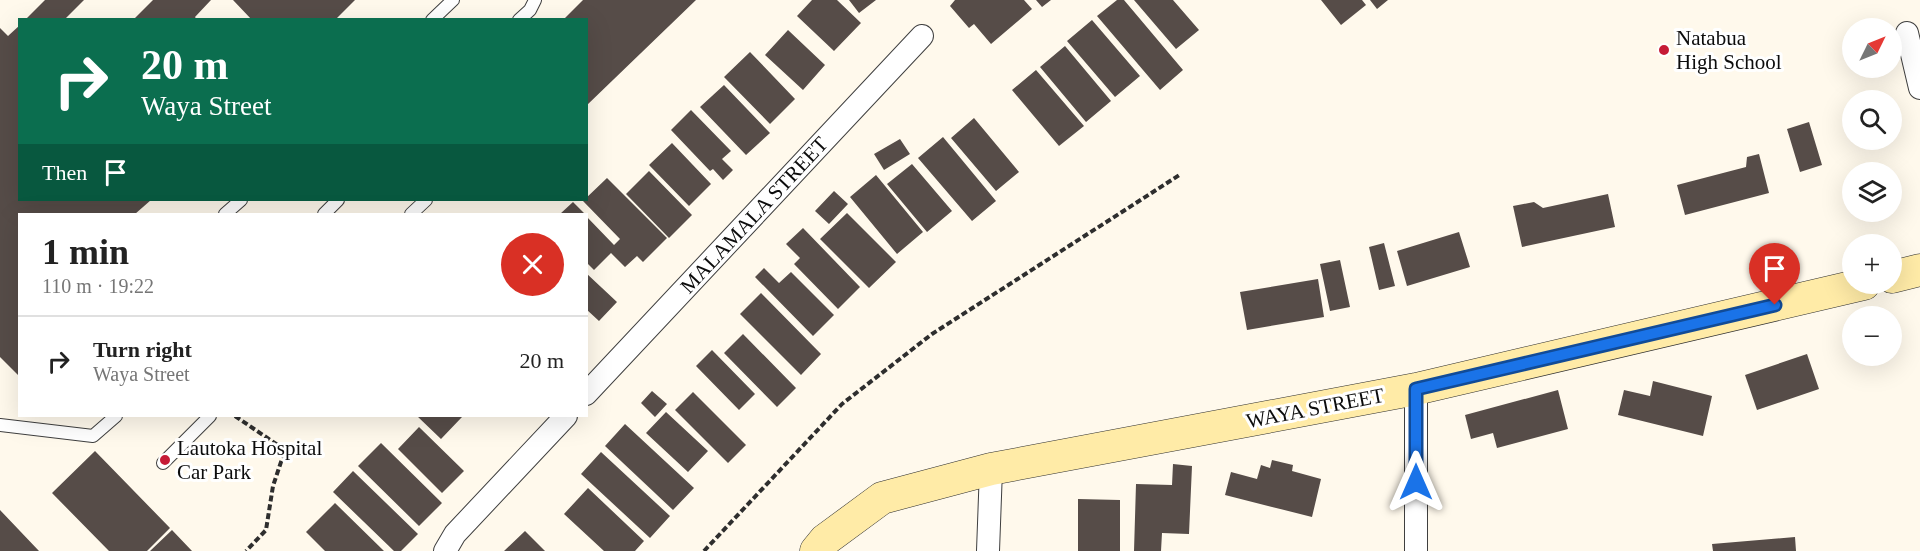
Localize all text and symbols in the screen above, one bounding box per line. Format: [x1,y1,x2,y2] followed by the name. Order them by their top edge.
[1842,18,1902,78] north arrow
[1842,18,1902,366] map controls
[1676,26,1782,74] place label: Natabua High School
[42,42,120,120] icon: right
[141,42,229,88] text: 20 m
[1657,43,1671,57] marker: Natabua High School
[1842,90,1902,150] button: search
[141,91,272,121] text: Waya Street
[675,132,833,298] street label: MALAMALA STREET
[99,156,132,189] icon: arrive
[42,160,87,185] text: Then
[1842,162,1902,222] button: layers
[42,232,129,272] text: 1 min
[501,233,564,296] button: close
[1842,234,1902,294] button: +
[1749,243,1800,305] pin
[1758,252,1791,285] icon: arrive
[42,275,154,297] text: 110 m · 19:22
[1842,306,1902,366] button: −
[93,337,192,362] text: Turn right
[42,345,75,378] icon: right
[519,348,564,373] text: 20 m
[93,363,190,385] text: Waya Street
[1244,383,1386,433] street label: WAYA STREET
[177,436,322,484] place label: Lautoka Hospital Car Park
[1384,450,1448,514] position arrow
[158,453,172,467] marker: Lautoka Hospital Car Park

